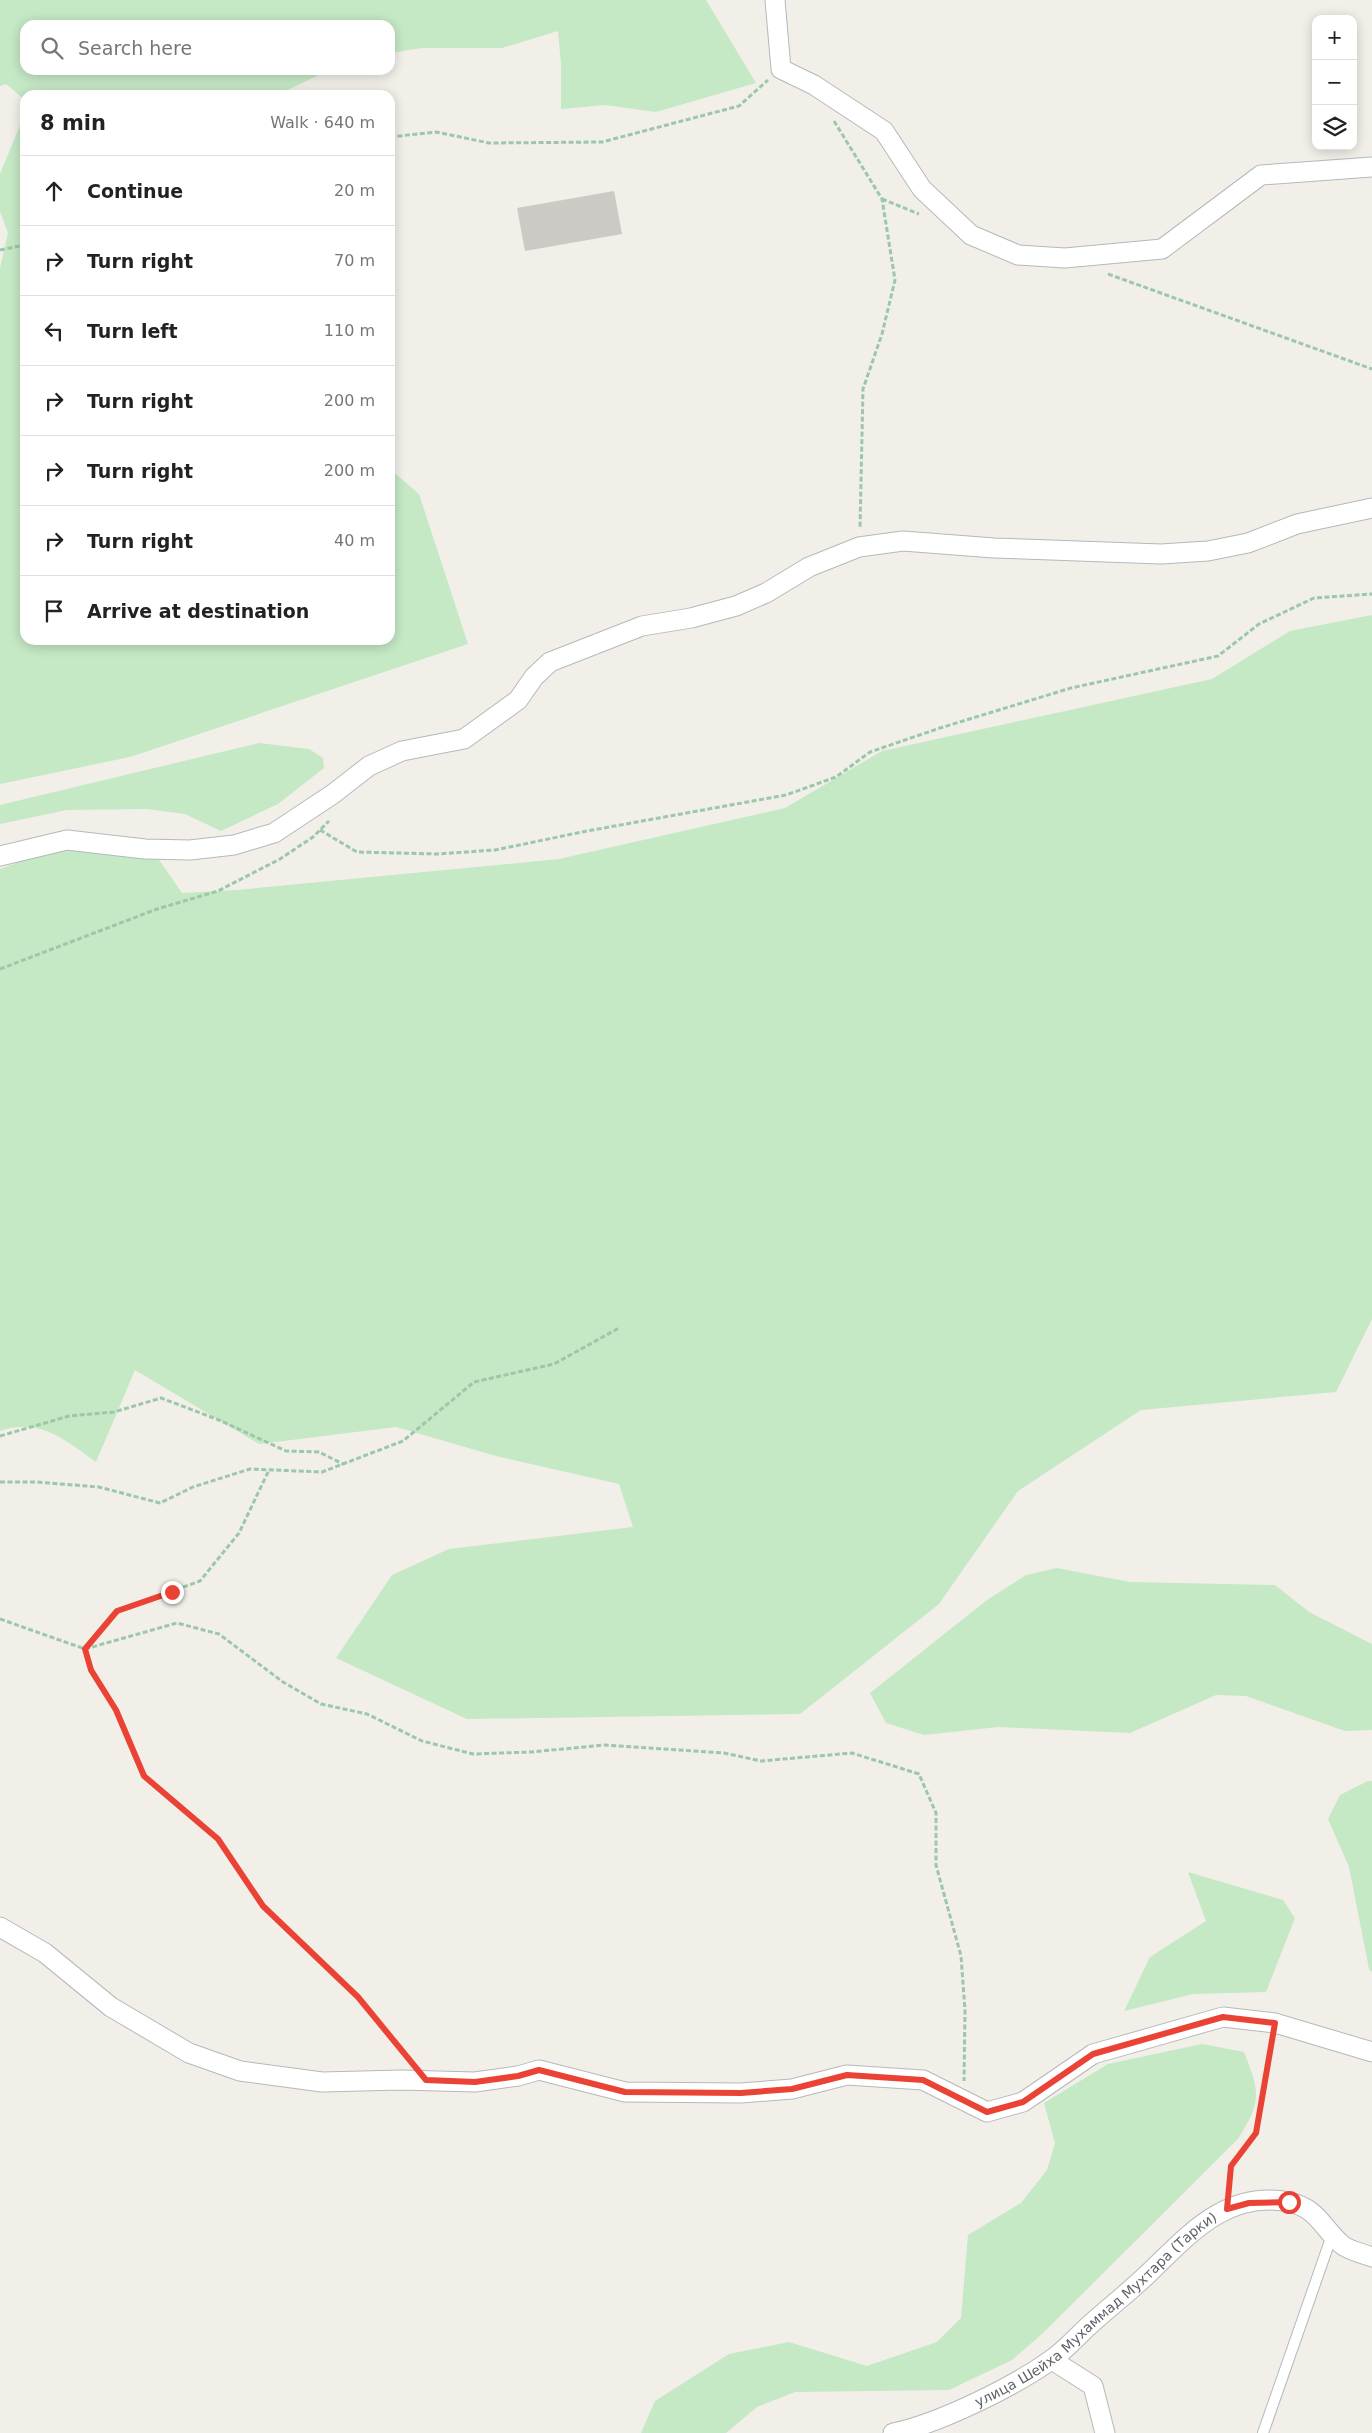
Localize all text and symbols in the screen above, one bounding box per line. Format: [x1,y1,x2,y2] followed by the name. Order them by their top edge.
[1312,15,1357,150] map controls
[1312,15,1357,60] button: +
[20,20,395,75] search box
[38,34,66,62] icon: search
[78,37,192,59] text: Search here
[1312,60,1357,105] button: −
[1312,105,1357,150] button: layers
[40,111,106,135] text: 8 min
[270,113,375,132] text: Walk · 640 m
[40,177,68,205] icon: ahead
[87,180,183,202] text: Continue
[334,181,375,200] text: 20 m
[40,247,68,275] icon: right
[87,250,193,272] text: Turn right
[334,251,375,270] text: 70 m
[40,317,68,345] icon: left
[87,320,178,342] text: Turn left
[324,321,375,340] text: 110 m
[40,387,68,415] icon: right
[87,390,193,412] text: Turn right
[324,391,375,410] text: 200 m
[40,457,68,485] icon: right
[87,460,193,482] text: Turn right
[324,461,375,480] text: 200 m
[40,527,68,555] icon: right
[87,530,193,552] text: Turn right
[334,531,375,550] text: 40 m
[40,597,68,625] icon: arrive
[87,600,309,622] text: Arrive at destination
[161,1581,184,1604] route end
[1278,2191,1301,2214] route start
[972,2209,1220,2410] street label: улица Шейха Мухаммад Мухтара (Тарки)

